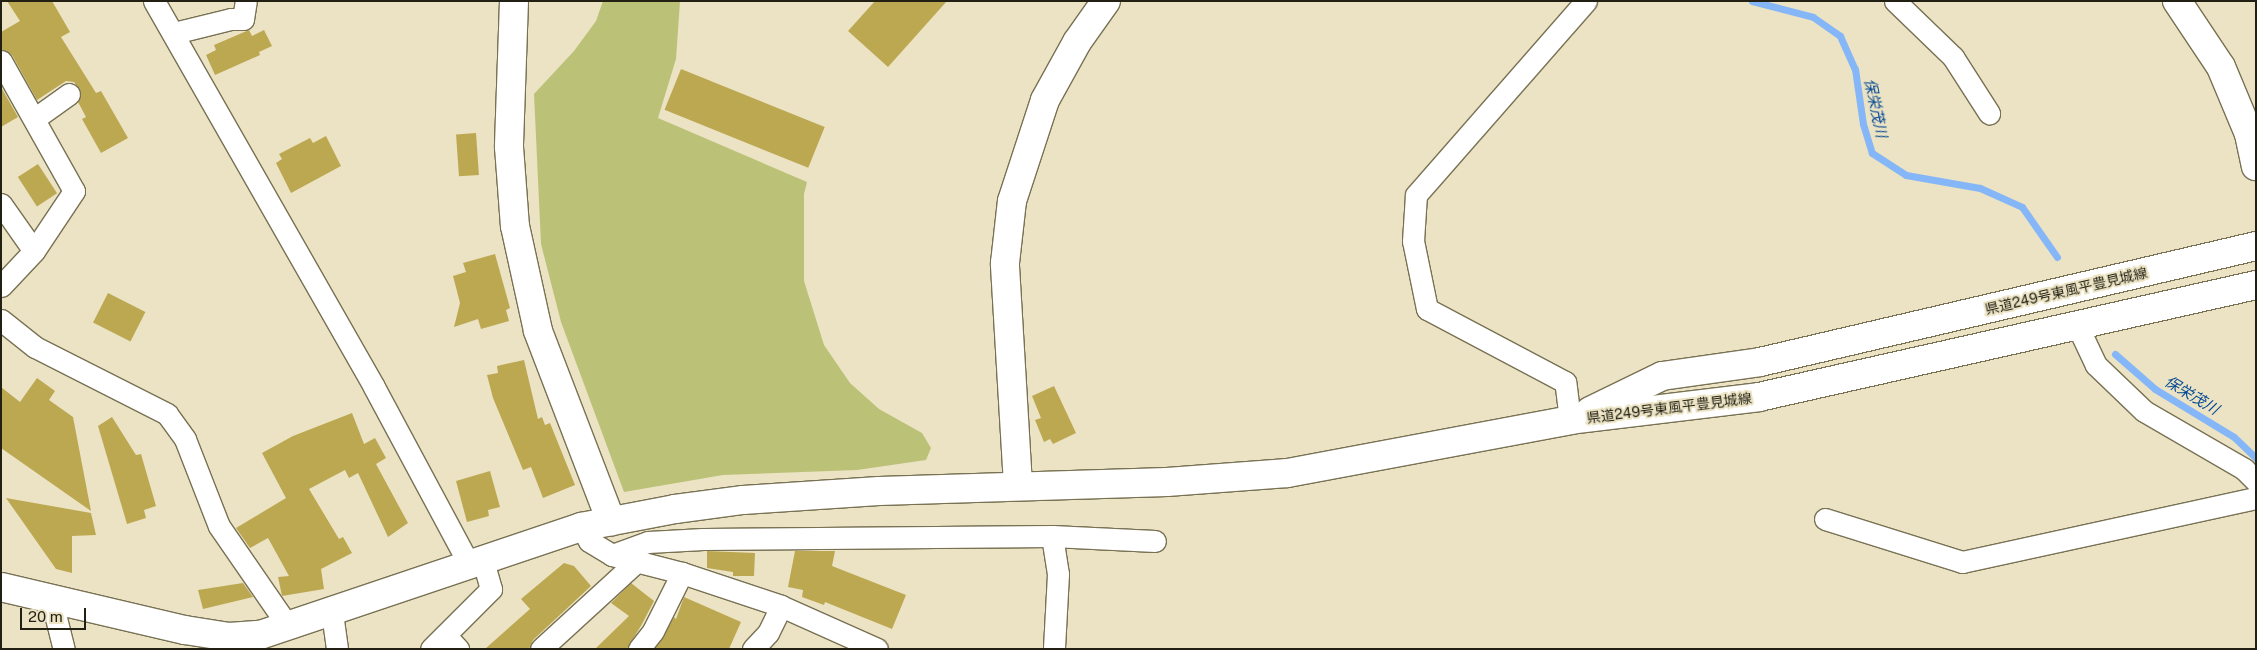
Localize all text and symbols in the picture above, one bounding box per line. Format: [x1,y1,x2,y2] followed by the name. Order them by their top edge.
[1861,77,1891,139] water label: 保栄茂川
[1983,264,2149,318] street label: 県道249号東風平豊見城線
[2162,372,2222,418] water label: 保栄茂川
[1586,390,1752,426] street label: 県道249号東風平豊見城線
[22,598,89,630] scale bar
[28,608,63,625] text: 20 m

